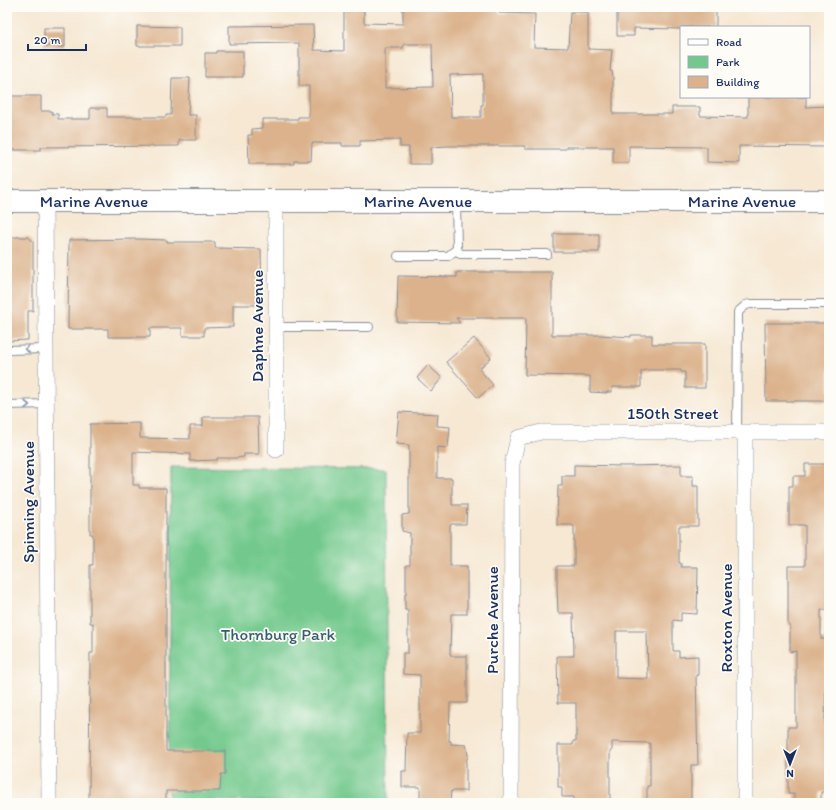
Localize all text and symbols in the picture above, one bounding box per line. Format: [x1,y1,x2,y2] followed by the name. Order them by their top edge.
[28,26,86,52] scale bar
[680,26,810,98] legend
[34,33,61,47] text: 20 m
[716,35,742,49] text: Road
[716,55,740,69] text: Park
[716,75,760,89] text: Building
[40,191,148,211] street label: Marine Avenue
[364,191,472,211] street label: Marine Avenue
[688,191,796,211] street label: Marine Avenue
[247,270,267,382] street label: Daphne Avenue
[24,345,30,353] one-way arrow
[24,400,30,409] one-way arrow
[627,403,719,423] street label: 150th Street
[18,441,38,563] street label: Spinning Avenue
[716,564,736,673] street label: Roxton Avenue
[482,566,502,674] street label: Purche Avenue
[221,624,336,644] park label: Thornburg Park
[770,744,810,784] north arrow
[786,767,794,780] text: N

